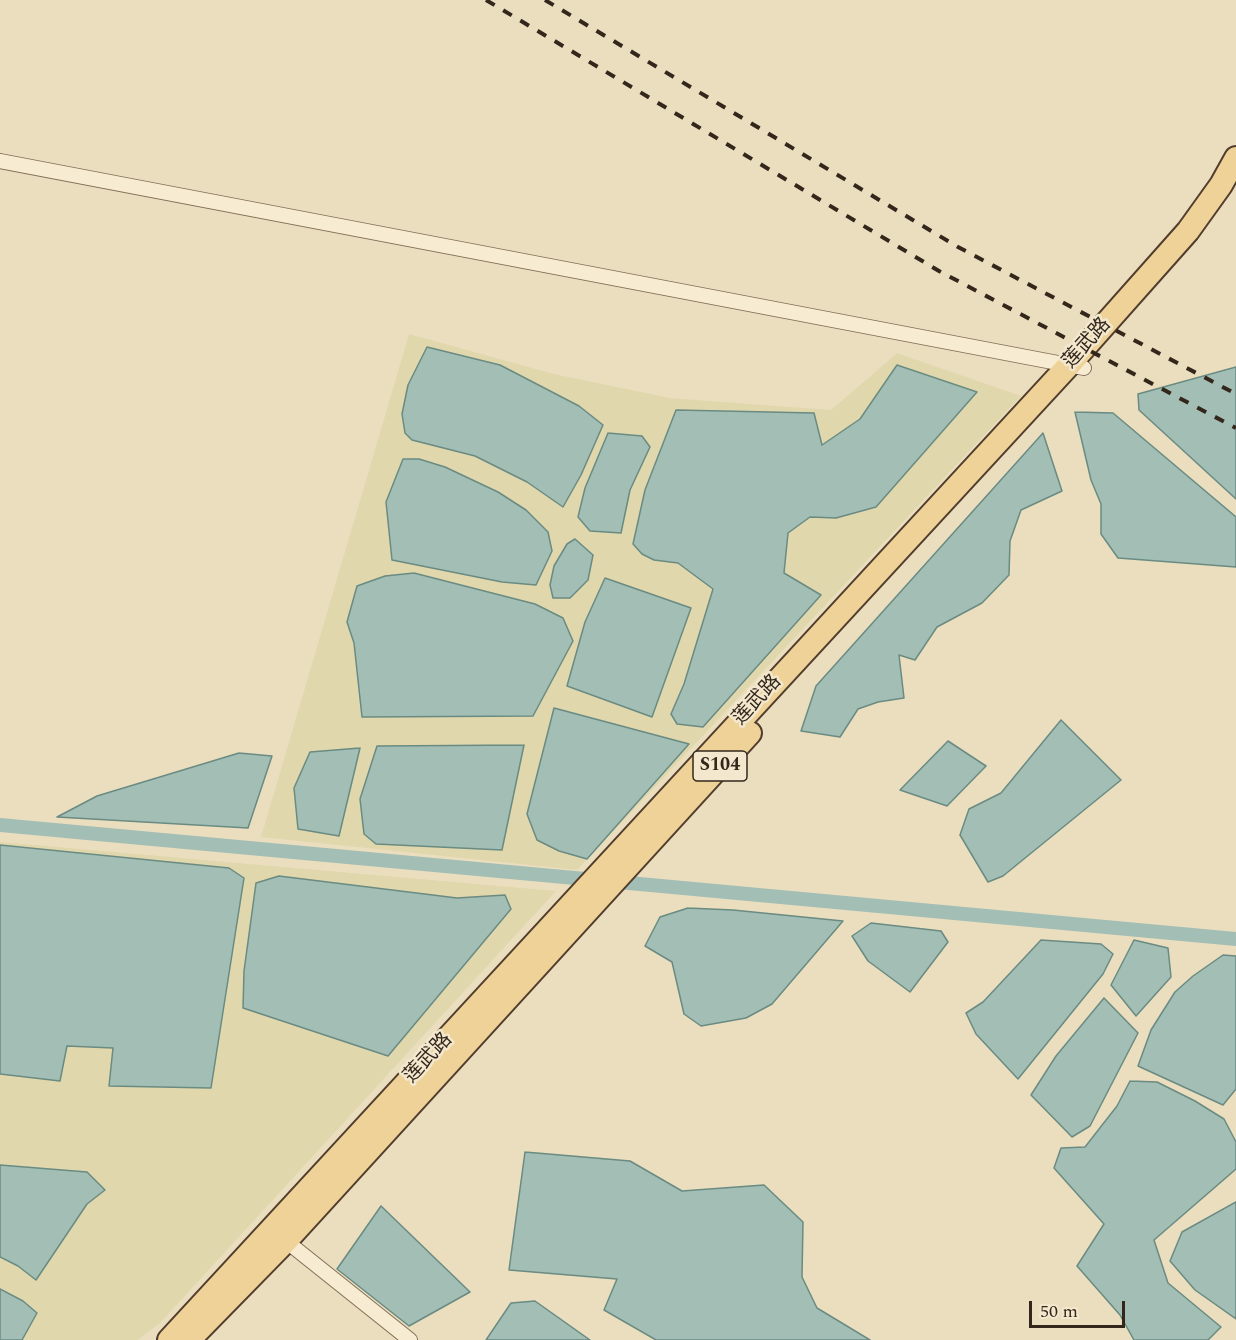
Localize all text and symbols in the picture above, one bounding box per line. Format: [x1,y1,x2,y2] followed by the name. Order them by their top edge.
[1059,314,1117,374] street label: 莲武路
[729,671,787,731] street label: 莲武路
[693,751,747,781] road number: S104
[400,1029,458,1089] street label: 莲武路
[1032,1289,1128,1327] scale bar
[1040,1298,1078,1325] text: 50 m

